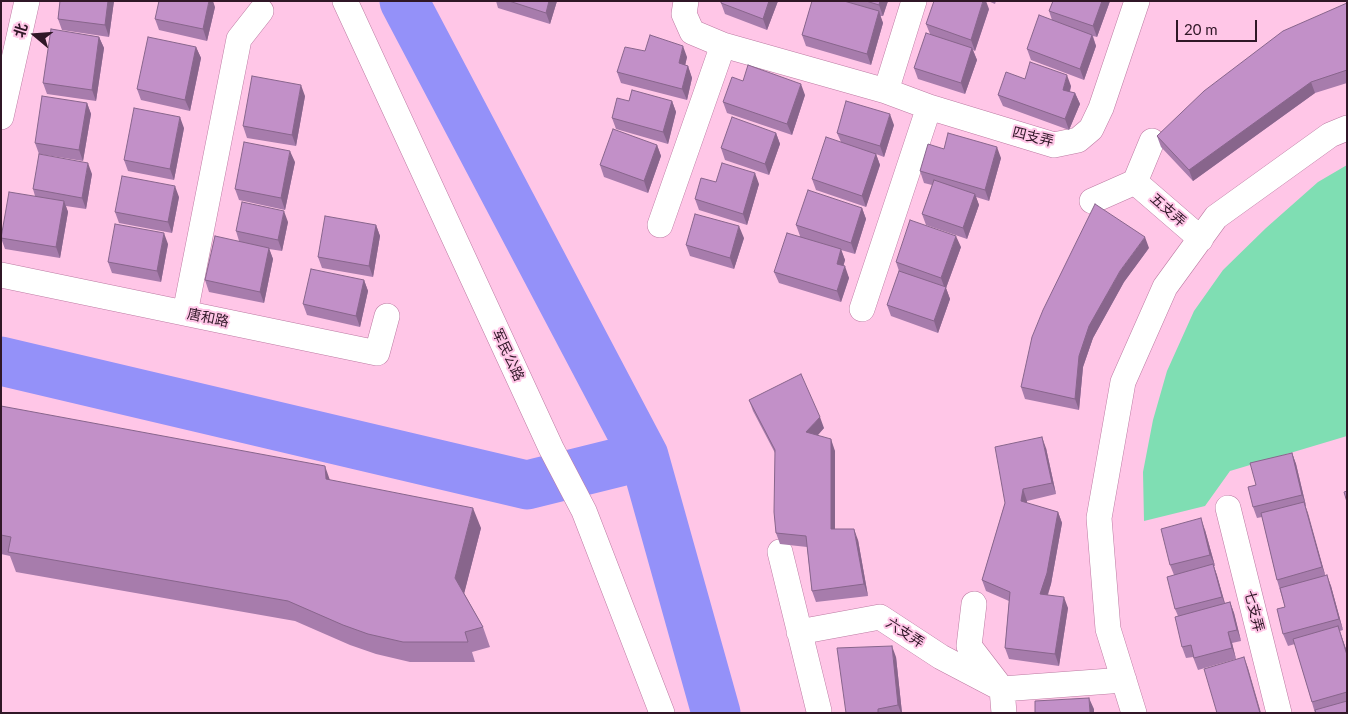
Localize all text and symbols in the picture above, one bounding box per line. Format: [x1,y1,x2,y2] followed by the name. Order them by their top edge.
[10,10,60,60] north arrow
[1178,10,1259,42] scale bar
[1184,20,1218,38] text: 20 m
[10,21,31,39] text: 北
[1011,124,1055,150] street label: 四支弄
[1147,190,1189,230] street label: 五支弄
[186,305,230,331] street label: 唐和路
[489,326,527,384] street label: 军民公路
[1241,589,1267,633] street label: 七支弄
[883,615,927,651] street label: 六支弄

